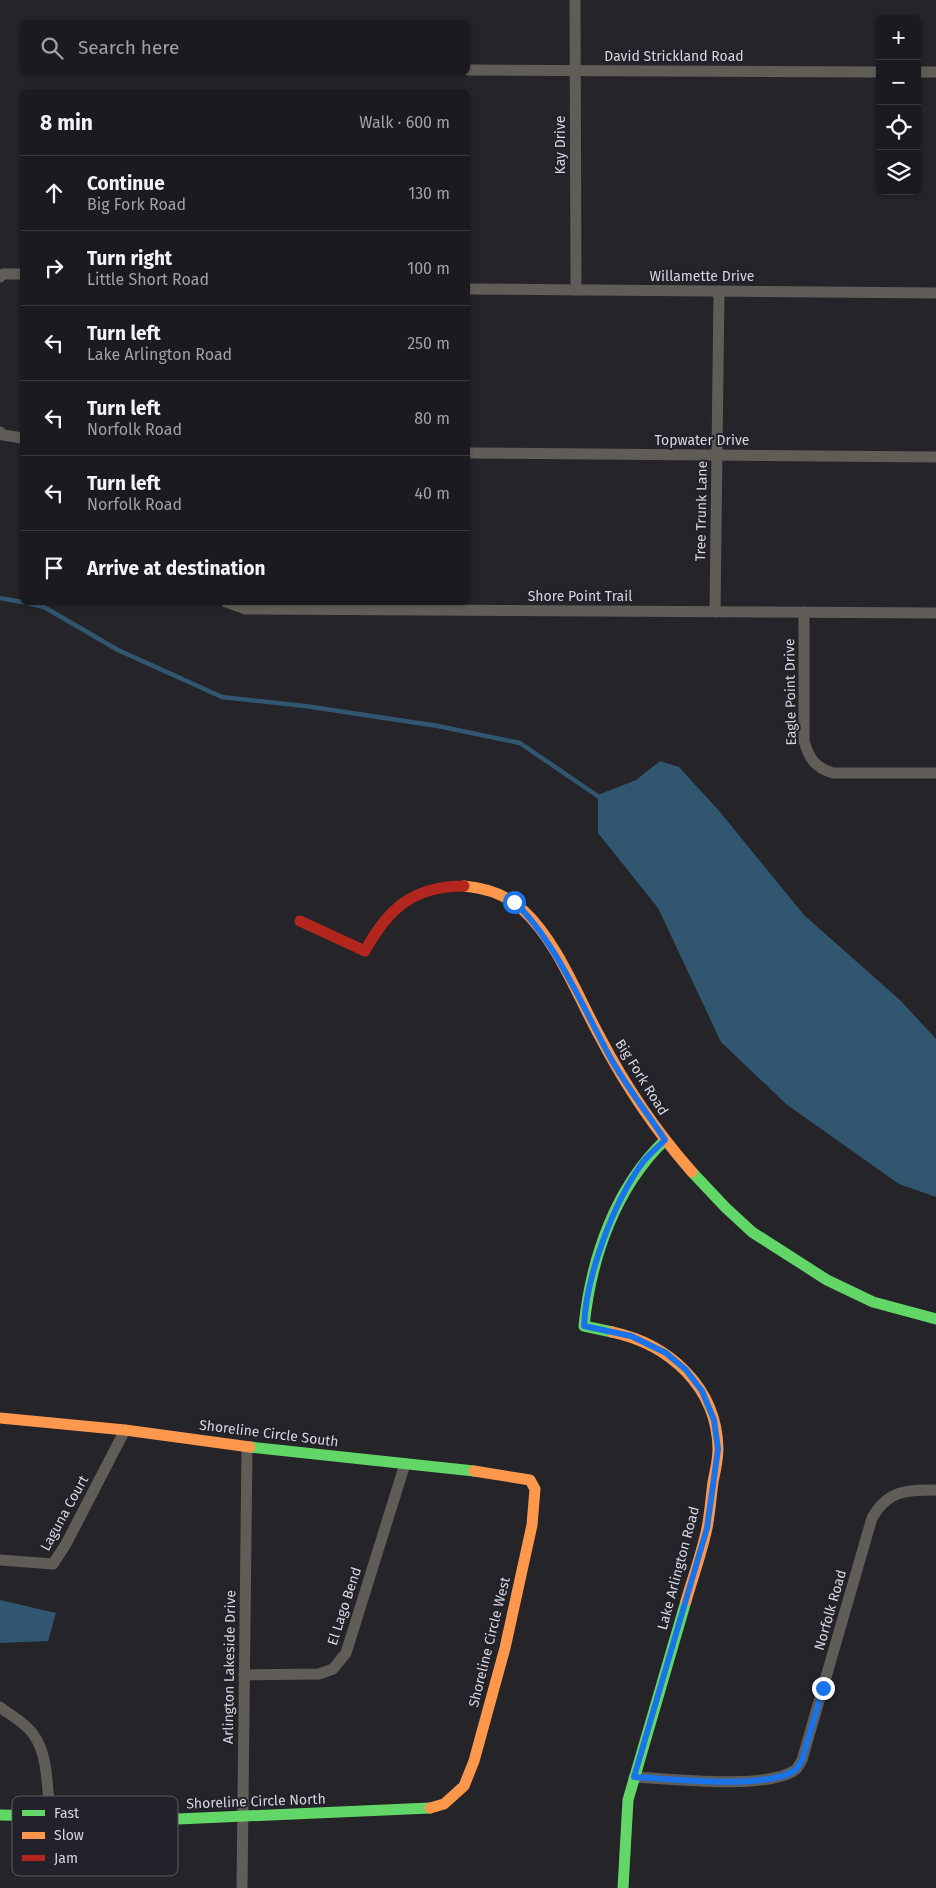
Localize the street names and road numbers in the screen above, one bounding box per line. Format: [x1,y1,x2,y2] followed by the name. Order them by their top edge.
[604,48,744,65] street label: David Strickland Road
[552,116,569,174] street label: Kay Drive
[650,268,754,285] street label: Willamette Drive
[655,432,749,449] street label: Topwater Drive
[692,461,711,561] street label: Tree Trunk Lane
[528,588,632,605] street label: Shore Point Trail
[781,638,800,746] street label: Eagle Point Drive
[611,1036,672,1118] street label: Big Fork Road
[198,1417,340,1450] street label: Shoreline Circle South
[37,1472,93,1554] street label: Laguna Court
[654,1505,703,1632] street label: Lake Arlington Road
[324,1565,365,1647] street label: El Lago Bend
[811,1568,850,1652] street label: Norfolk Road
[465,1574,514,1709] street label: Shoreline Circle West
[220,1590,239,1744] street label: Arlington Lakeside Drive
[186,1791,326,1812] street label: Shoreline Circle North

